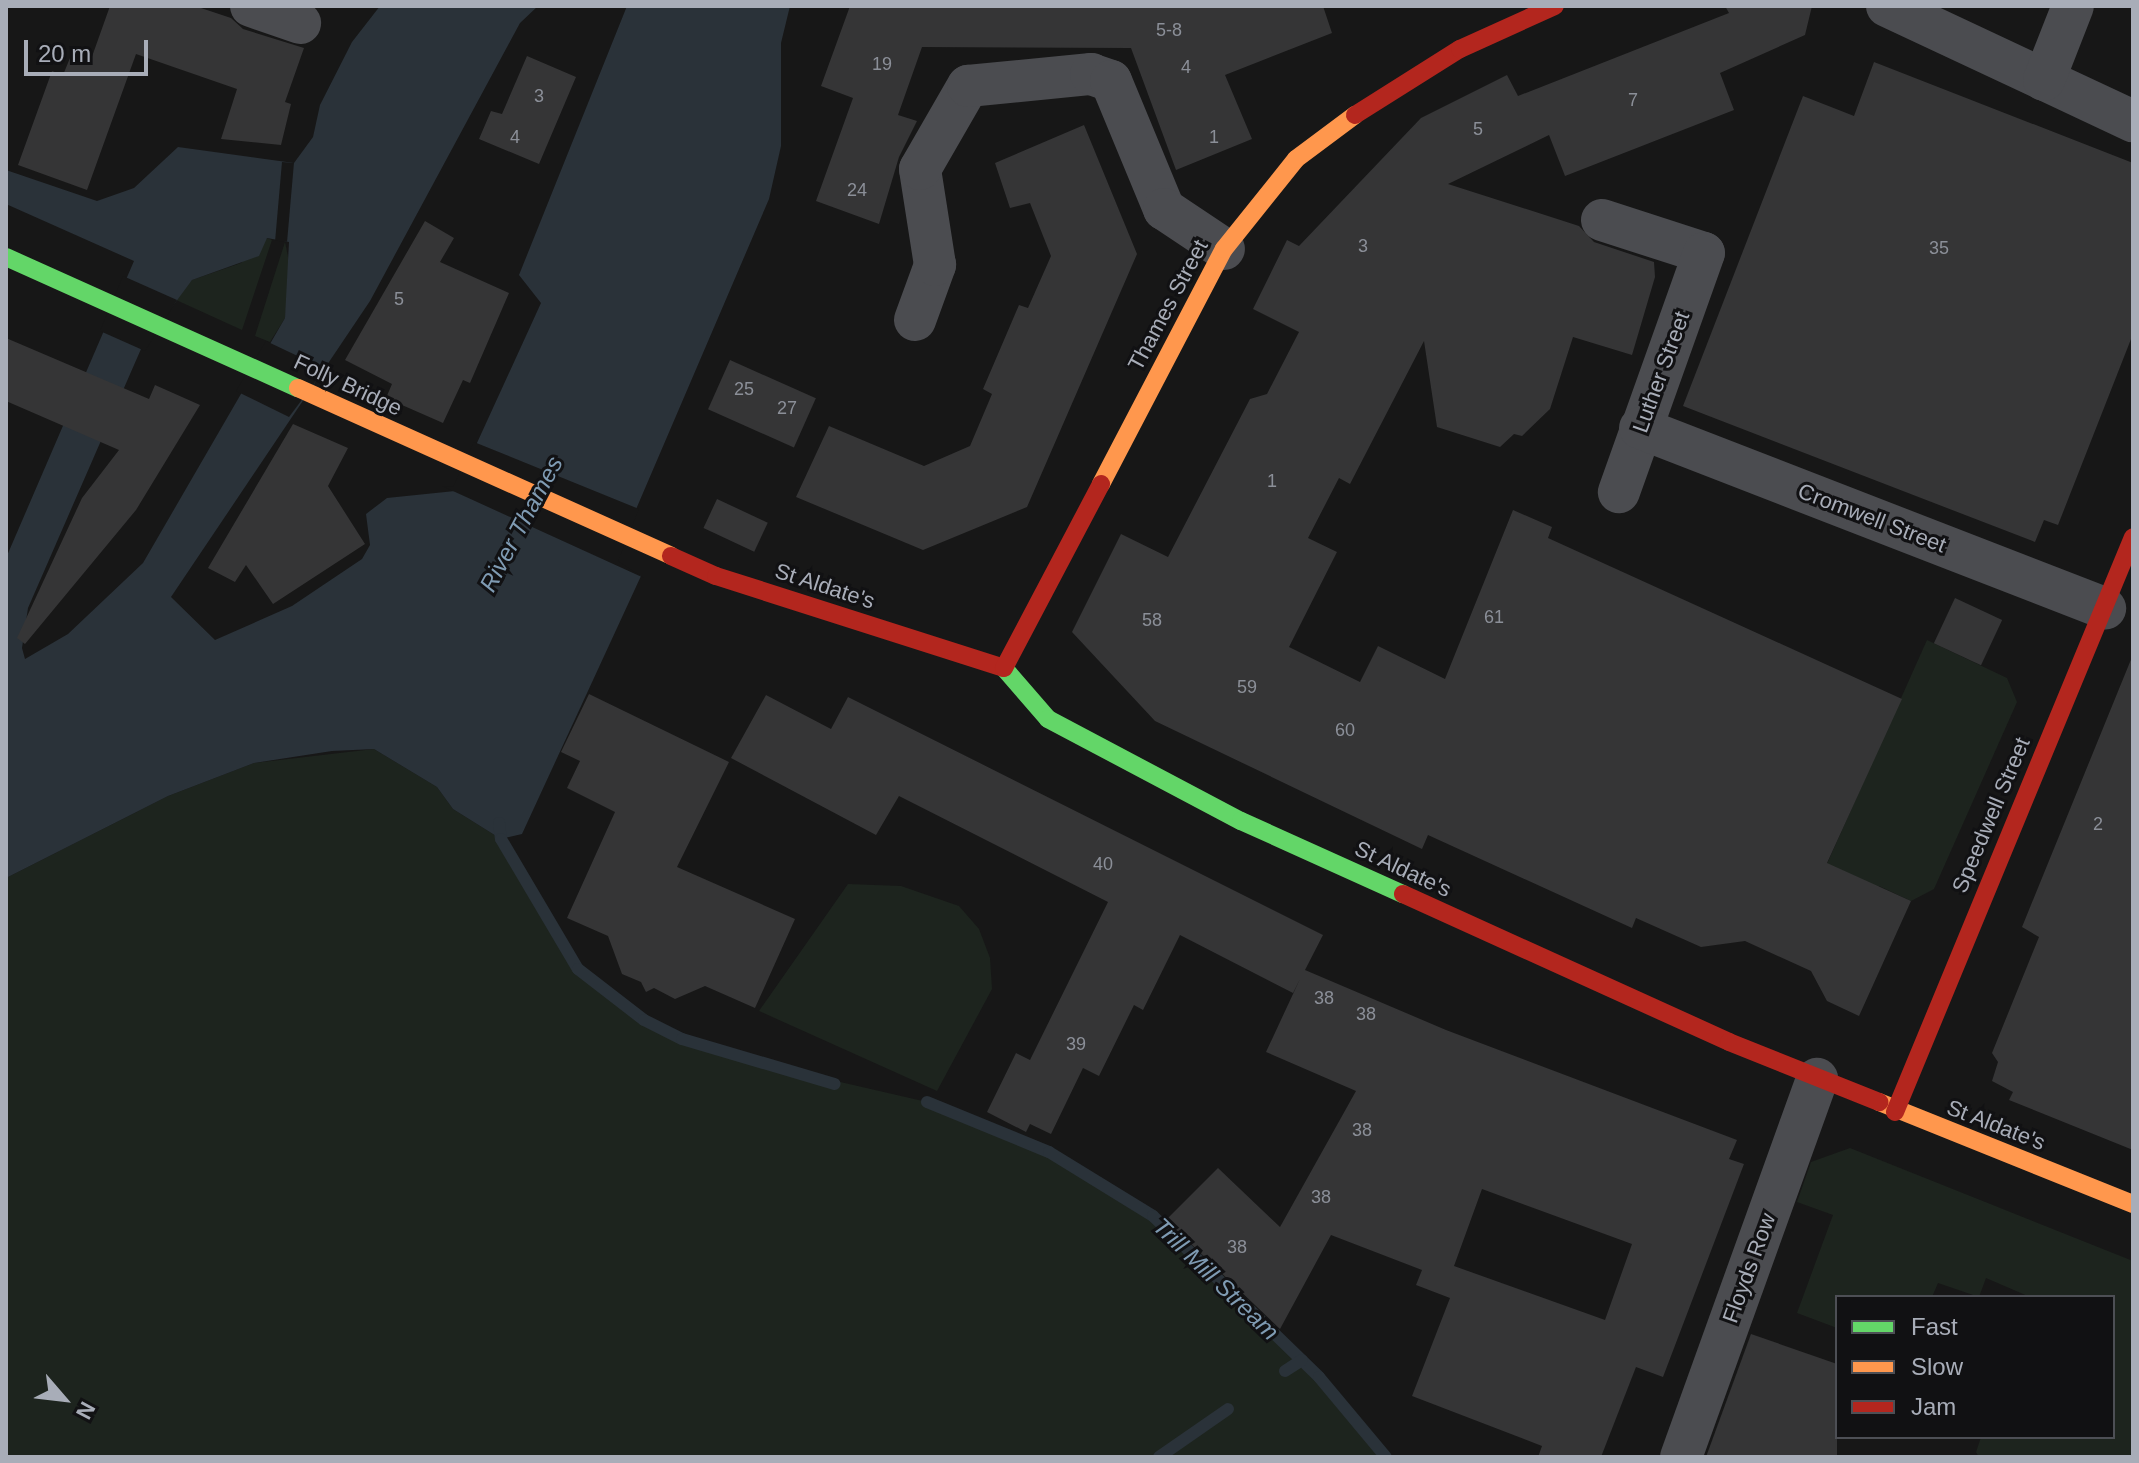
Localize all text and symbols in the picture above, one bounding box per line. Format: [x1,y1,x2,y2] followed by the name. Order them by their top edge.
[1156,19,1182,41] house number: 5-8
[28,24,152,74] scale bar
[38,40,91,67] text: 20 m
[872,53,892,75] house number: 19
[1181,56,1191,78] house number: 4
[534,85,544,107] house number: 3
[1628,89,1638,111] house number: 7
[1473,118,1483,140] house number: 5
[510,126,520,148] house number: 4
[1209,126,1219,148] house number: 1
[847,179,867,201] house number: 24
[1122,235,1214,375] street label: Thames Street
[1358,235,1368,257] house number: 3
[1929,237,1949,259] house number: 35
[394,288,404,310] house number: 5
[1627,308,1695,436] street label: Luther Street
[290,348,406,422] street label: Folly Bridge
[734,378,754,400] house number: 25
[777,397,797,419] house number: 27
[473,451,569,597] water label: River Thames
[1267,470,1277,492] house number: 1
[1794,478,1950,558] street label: Cromwell Street
[771,557,879,615] street label: St Aldate's
[1484,606,1504,628] house number: 61
[1142,609,1162,631] house number: 58
[1237,676,1257,698] house number: 59
[1335,719,1355,741] house number: 60
[1946,733,2036,897] street label: Speedwell Street
[2093,813,2103,835] house number: 2
[1350,835,1456,903] street label: St Aldate's
[1093,853,1113,875] house number: 40
[1314,987,1334,1009] house number: 38
[1356,1003,1376,1025] house number: 38
[1066,1033,1086,1055] house number: 39
[1942,1094,2050,1156] street label: St Aldate's
[1352,1119,1372,1141] house number: 38
[1311,1186,1331,1208] house number: 38
[1717,1209,1781,1327] street label: Floyds Row
[1147,1212,1285,1346] water label: Trill Mill Stream
[1227,1236,1247,1258] house number: 38
[1835,1295,2115,1439] legend
[1911,1313,1958,1340] text: Fast
[1911,1353,1963,1380] text: Slow
[24,1359,104,1439] north arrow
[1911,1393,1956,1420] text: Jam
[71,1398,100,1423] text: N

